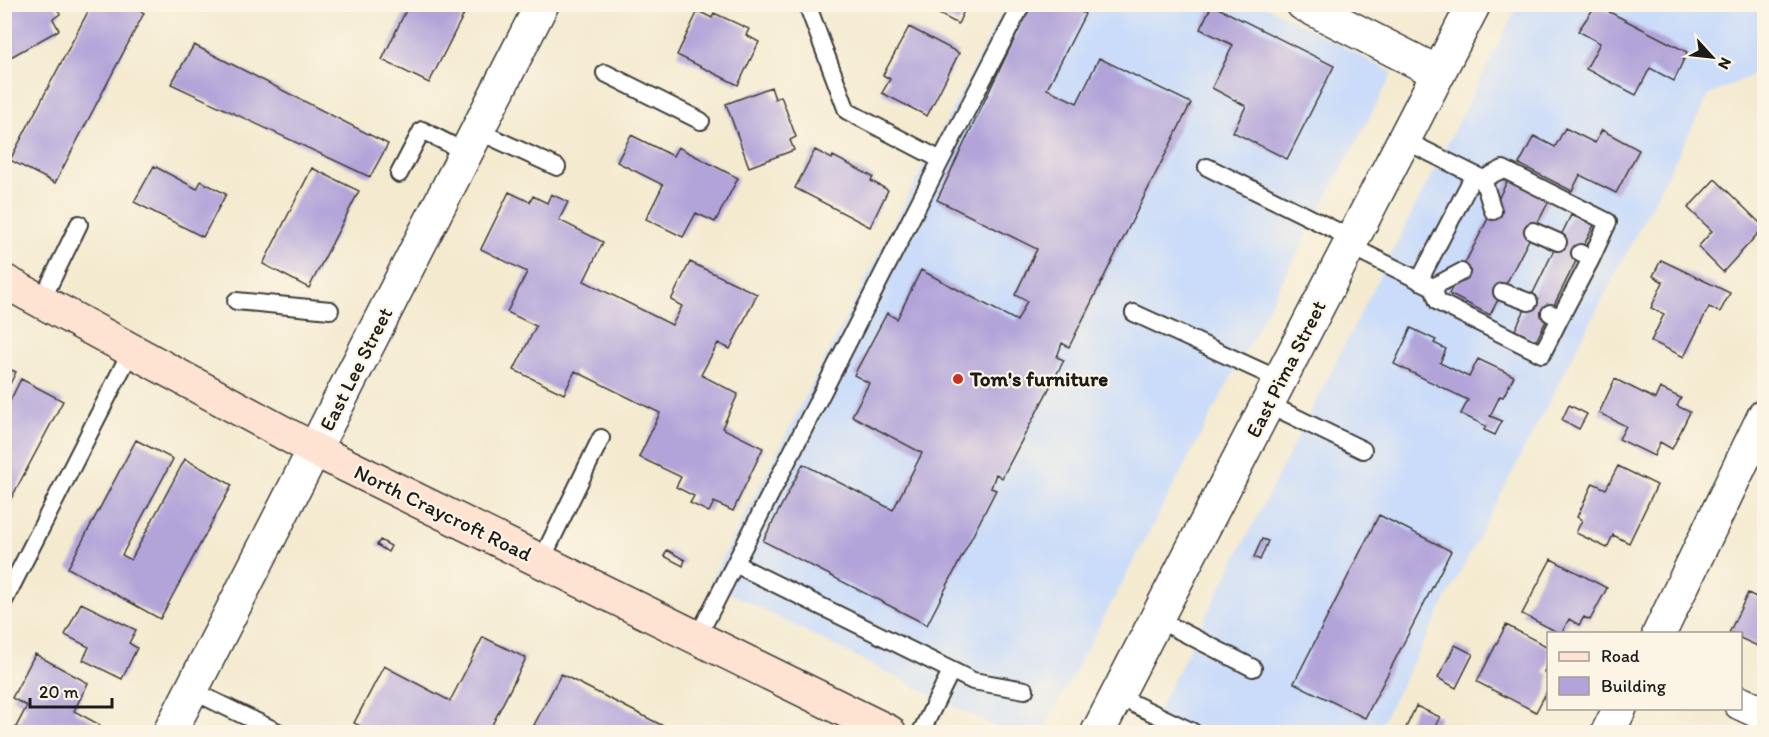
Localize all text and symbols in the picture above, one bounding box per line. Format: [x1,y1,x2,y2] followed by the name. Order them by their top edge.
[1682,27,1742,87] north arrow
[1714,54,1736,73] text: N
[1240,296,1331,442] street label: East Pima Street
[314,303,397,435] street label: East Lee Street
[969,366,1108,391] place label: Tom's furniture
[951,372,965,386] marker: Tom's furniture
[350,459,536,567] street label: North Craycroft Road
[1547,632,1742,710] legend
[1601,645,1640,667] text: Road
[30,671,112,709] scale bar
[1601,675,1667,697] text: Building
[39,681,79,703] text: 20 m

